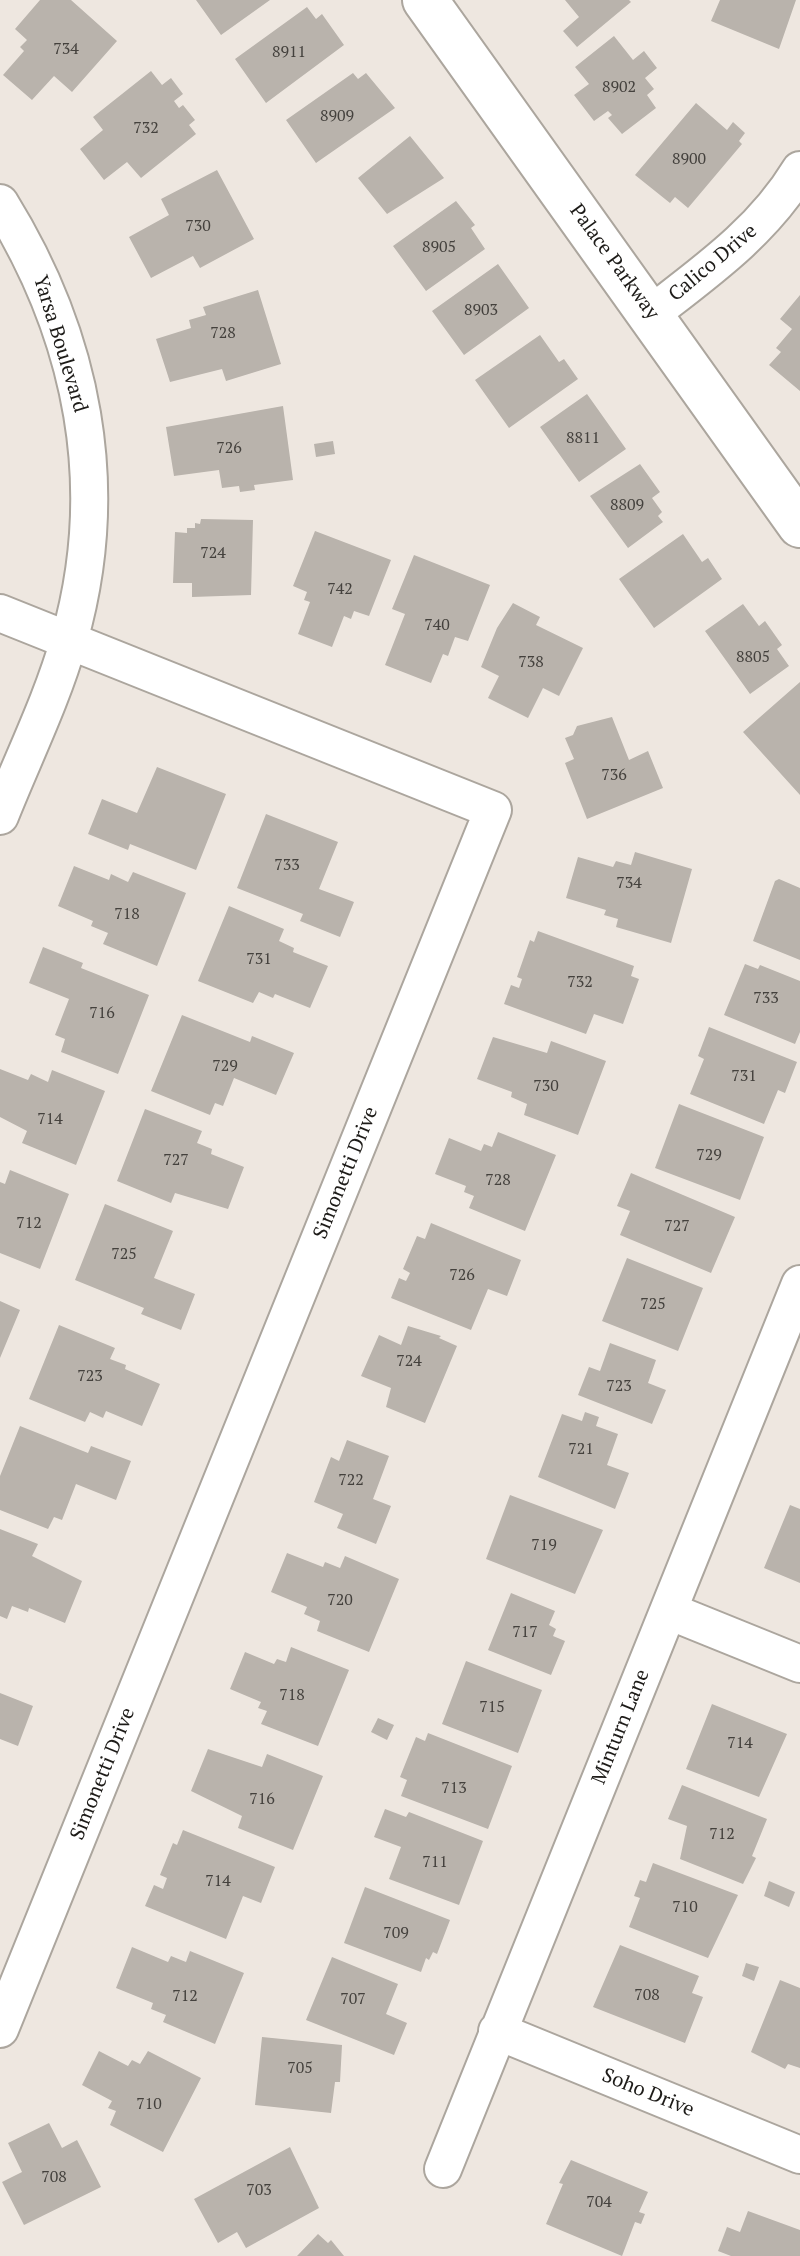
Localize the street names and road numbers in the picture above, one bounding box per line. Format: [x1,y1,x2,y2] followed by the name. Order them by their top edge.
[564,200,664,324] street label: Palace Parkway
[664,219,762,307] street label: Calico Drive
[28,272,92,416] street label: Yarsa Boulevard
[309,1103,383,1243] street label: Simonetti Drive
[587,1666,655,1788] street label: Minturn Lane
[66,1704,140,1844] street label: Simonetti Drive
[598,2064,698,2122] street label: Soho Drive

